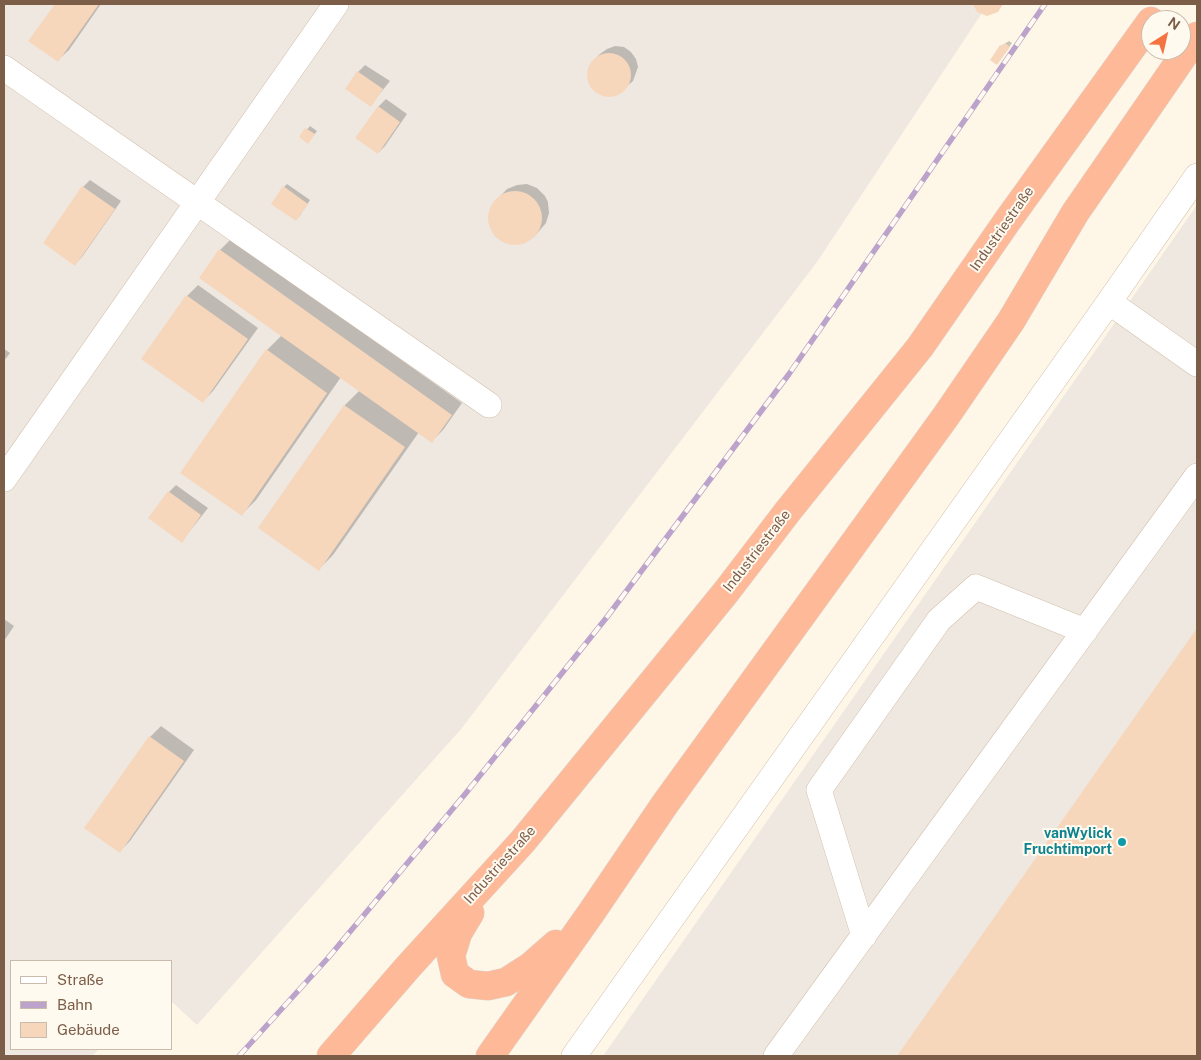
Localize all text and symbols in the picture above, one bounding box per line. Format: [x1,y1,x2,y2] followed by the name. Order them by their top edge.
[1141,10,1191,60] north arrow
[1165,14,1183,33] text: N
[967,184,1037,274] street label: Industriestraße
[720,507,794,595] street label: Industriestraße
[461,823,539,907] street label: Industriestraße
[1023,826,1112,859] place label: vanWylick Fruchtimport
[1116,836,1128,848] marker: vanWylick Fruchtimport
[10,960,172,1050] legend
[57,971,104,988] text: Straße
[57,996,93,1013] text: Bahn
[57,1021,120,1038] text: Gebäude

